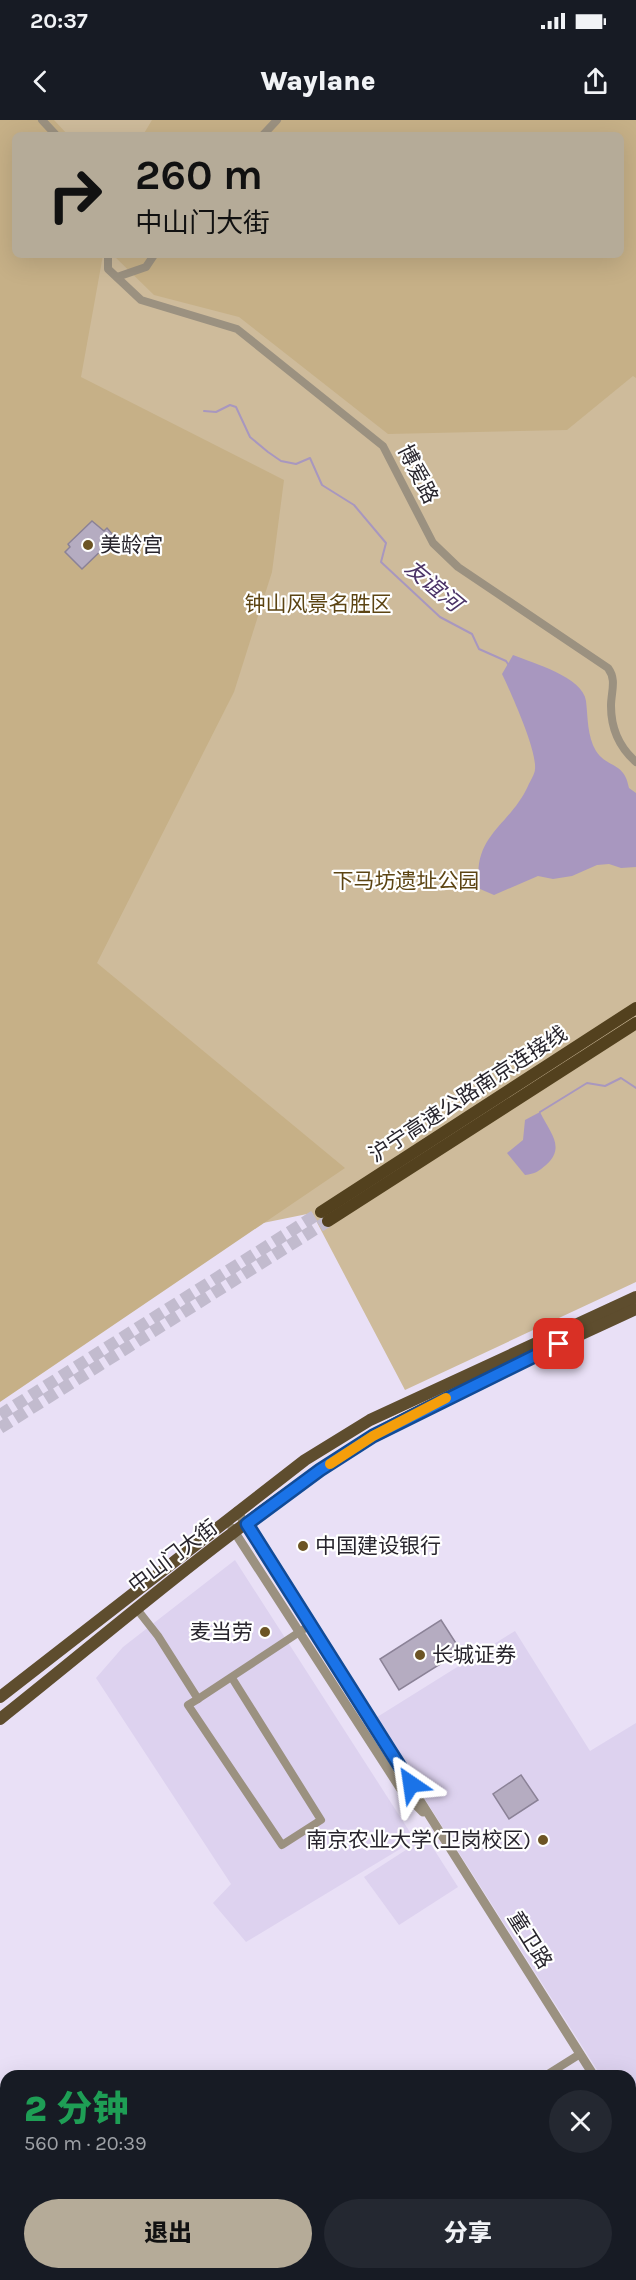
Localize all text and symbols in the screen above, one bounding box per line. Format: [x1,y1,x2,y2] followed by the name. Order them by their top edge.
[30,8,88,34] text: 20:37
[24,65,57,98] icon: back
[260,65,376,97] text: Waylane
[579,65,612,98] icon: share
[135,150,263,200] text: 260 m
[36,156,114,234] icon: right
[135,207,270,239] text: 中山门大街
[393,440,443,508] street label: 博爱路
[100,533,163,557] place label: 美龄宫
[81,538,95,552] marker: 美龄宫
[399,555,470,620] water label: 友谊河
[245,592,392,616] park label: 钟山风景名胜区
[333,869,480,893] park label: 下马坊遗址公园
[365,1021,571,1167] street label: 沪宁高速公路南京连接线
[533,1318,584,1369] pin
[542,1327,575,1360] icon: arrive
[124,1515,222,1597] street label: 中山门大街
[315,1534,441,1558] place label: 中国建设银行
[296,1539,310,1553] marker: 中国建设银行
[190,1620,253,1644] place label: 麦当劳
[258,1625,272,1639] marker: 麦当劳
[432,1643,516,1667] place label: 长城证券
[413,1648,427,1662] marker: 长城证券
[379,1752,443,1816] position arrow
[306,1828,531,1852] place label: 南京农业大学(卫岗校区)
[536,1833,550,1847] marker: 南京农业大学(卫岗校区)
[503,1907,557,1973] street label: 童卫路
[24,2088,128,2130] text: 2 分钟
[549,2090,612,2153] button: close
[24,2132,147,2155] text: 560 m · 20:39
[24,2199,312,2268] button: 退出
[324,2199,612,2268] button: 分享

